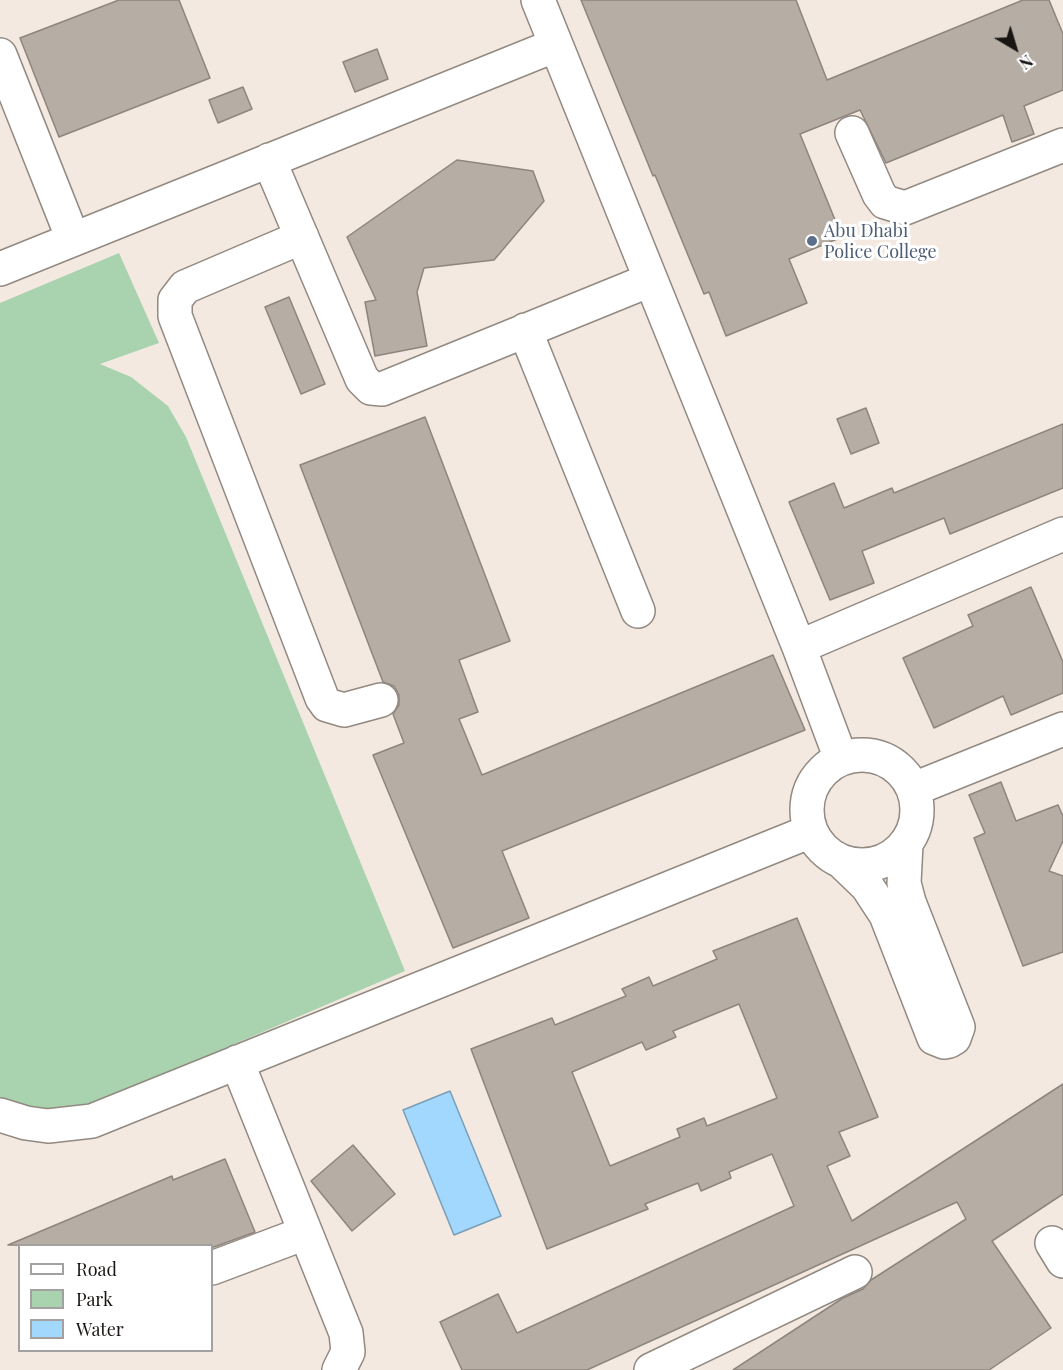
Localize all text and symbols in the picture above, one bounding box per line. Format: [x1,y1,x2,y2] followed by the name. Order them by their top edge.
[985,18,1045,78] north arrow
[1015,51,1037,74] text: N
[824,220,936,262] place label: Abu Dhabi Police College
[805,234,819,248] marker: Abu Dhabi Police College
[18,1244,213,1352] legend
[76,1257,117,1281] text: Road
[76,1287,113,1311] text: Park
[76,1317,124,1341] text: Water

